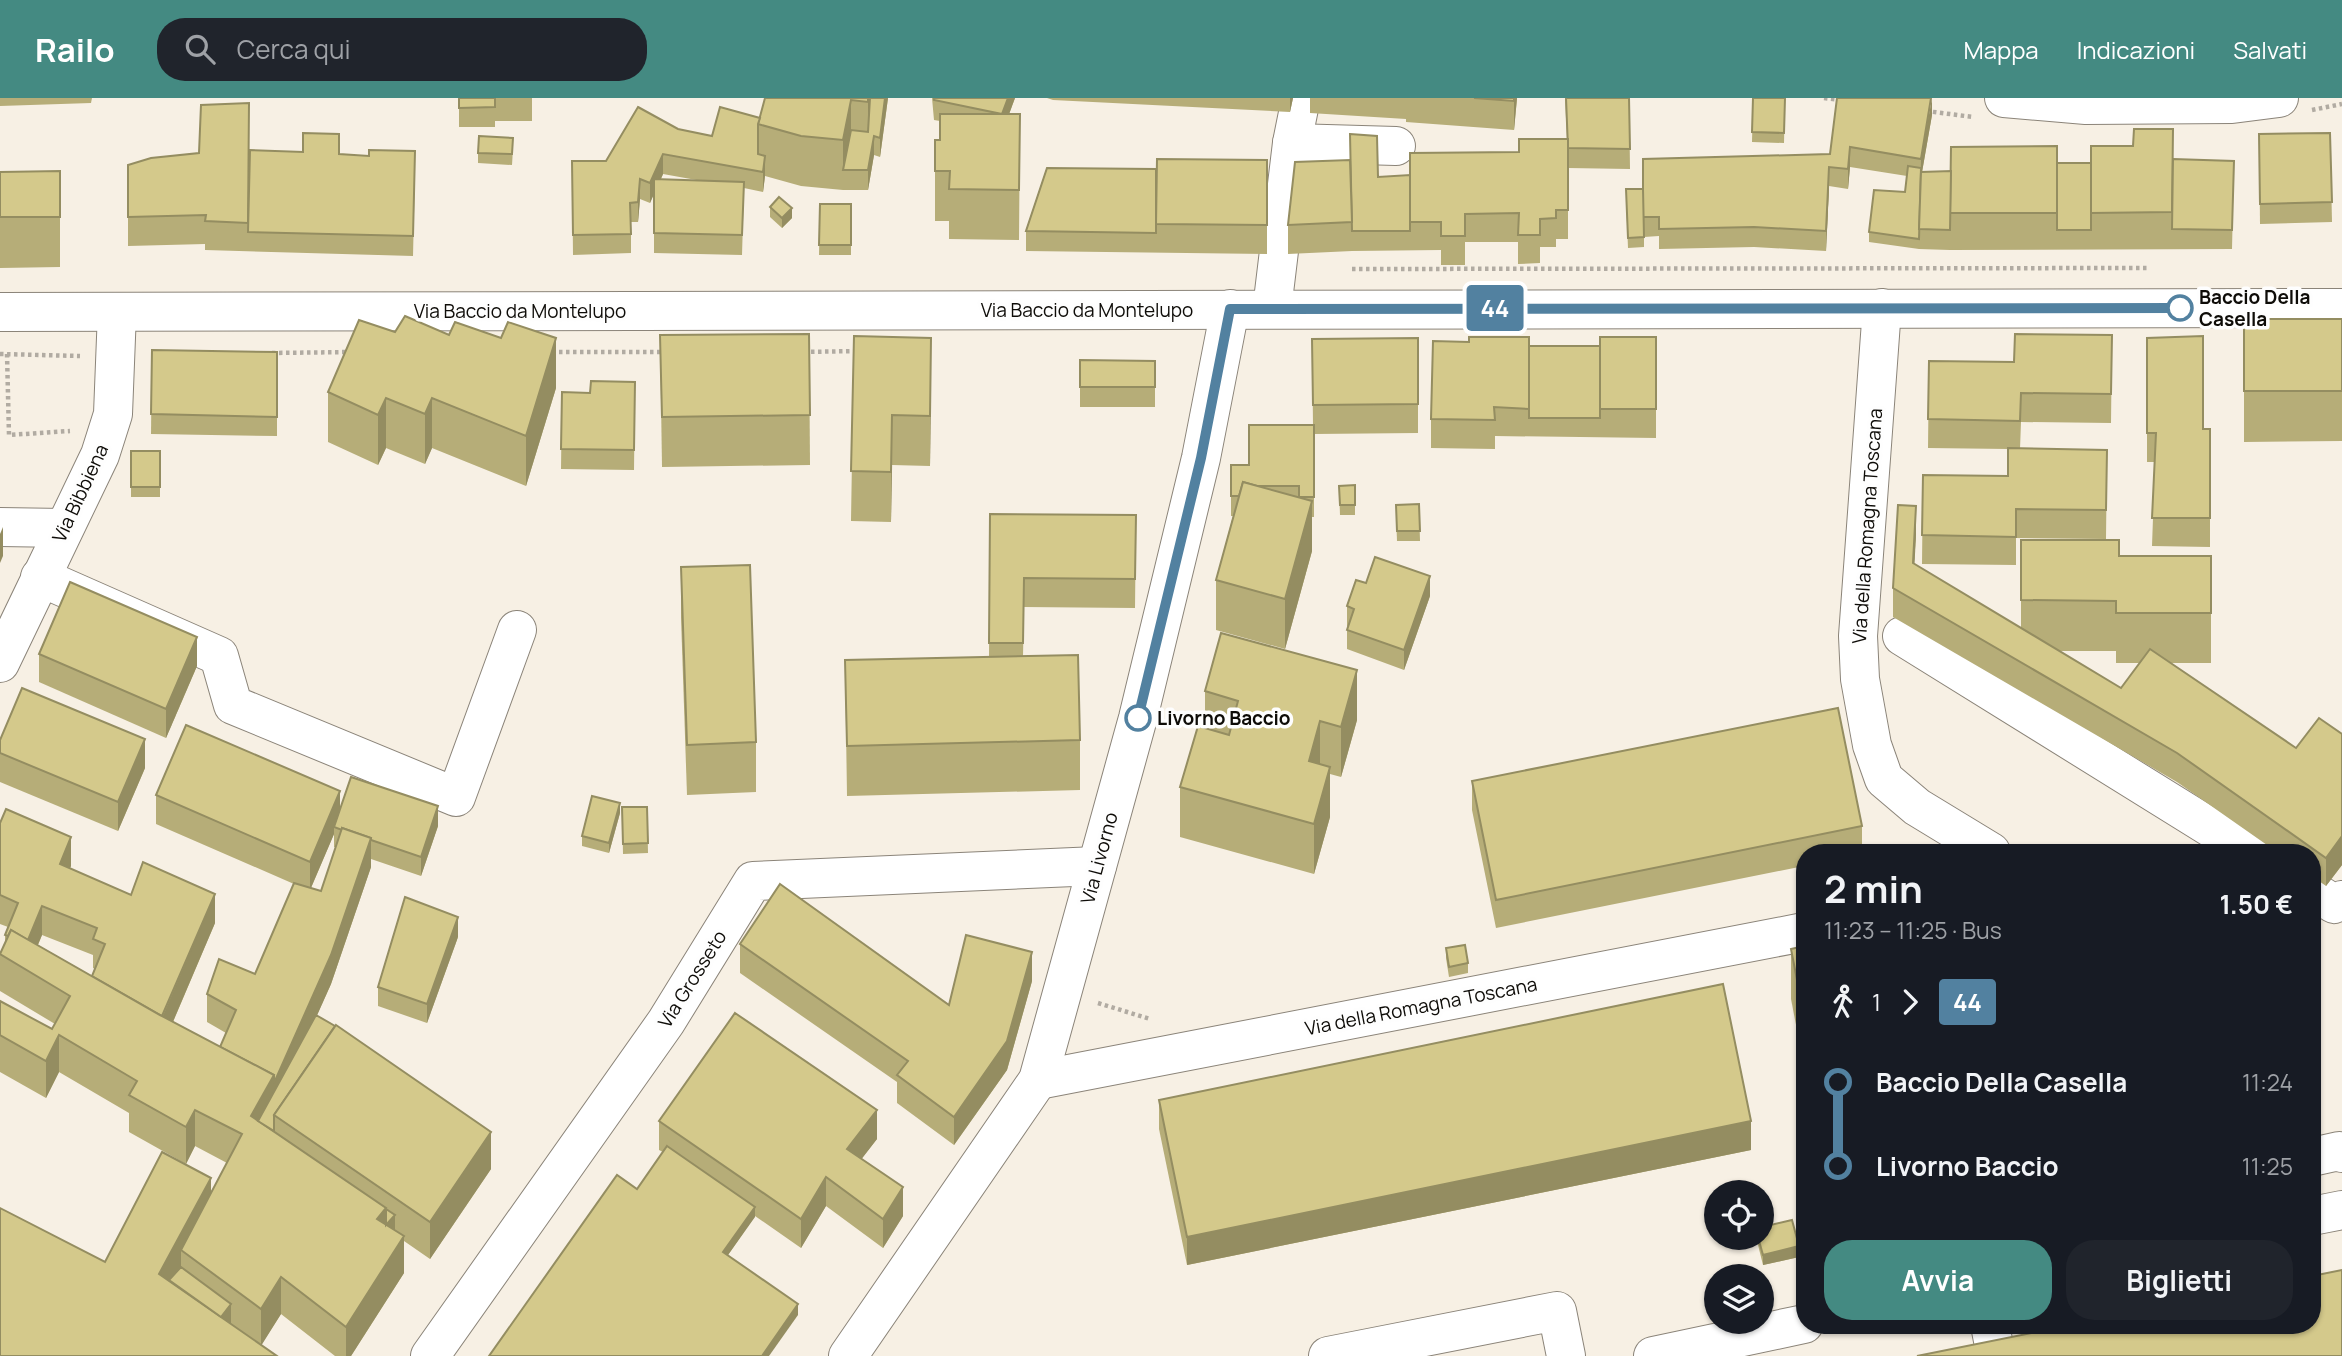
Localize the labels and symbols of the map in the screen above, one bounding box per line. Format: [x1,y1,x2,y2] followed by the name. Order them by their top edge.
[2199,284,2310,332] place label: Baccio Della Casella
[1464,285,1526,331] line badge: 44
[2167,295,2193,321] marker: Baccio Della Casella
[981,297,1193,323] street label: Via Baccio da Montelupo
[414,298,626,324] street label: Via Baccio da Montelupo
[1846,407,1888,645] street label: Via della Romagna Toscana
[46,440,114,546] street label: Via Bibbiena
[1125,705,1151,731] marker: Livorno Baccio
[1157,705,1291,731] place label: Livorno Baccio
[1074,809,1124,907] street label: Via Livorno
[652,925,732,1033] street label: Via Grosseto
[1303,971,1539,1041] street label: Via della Romagna Toscana

